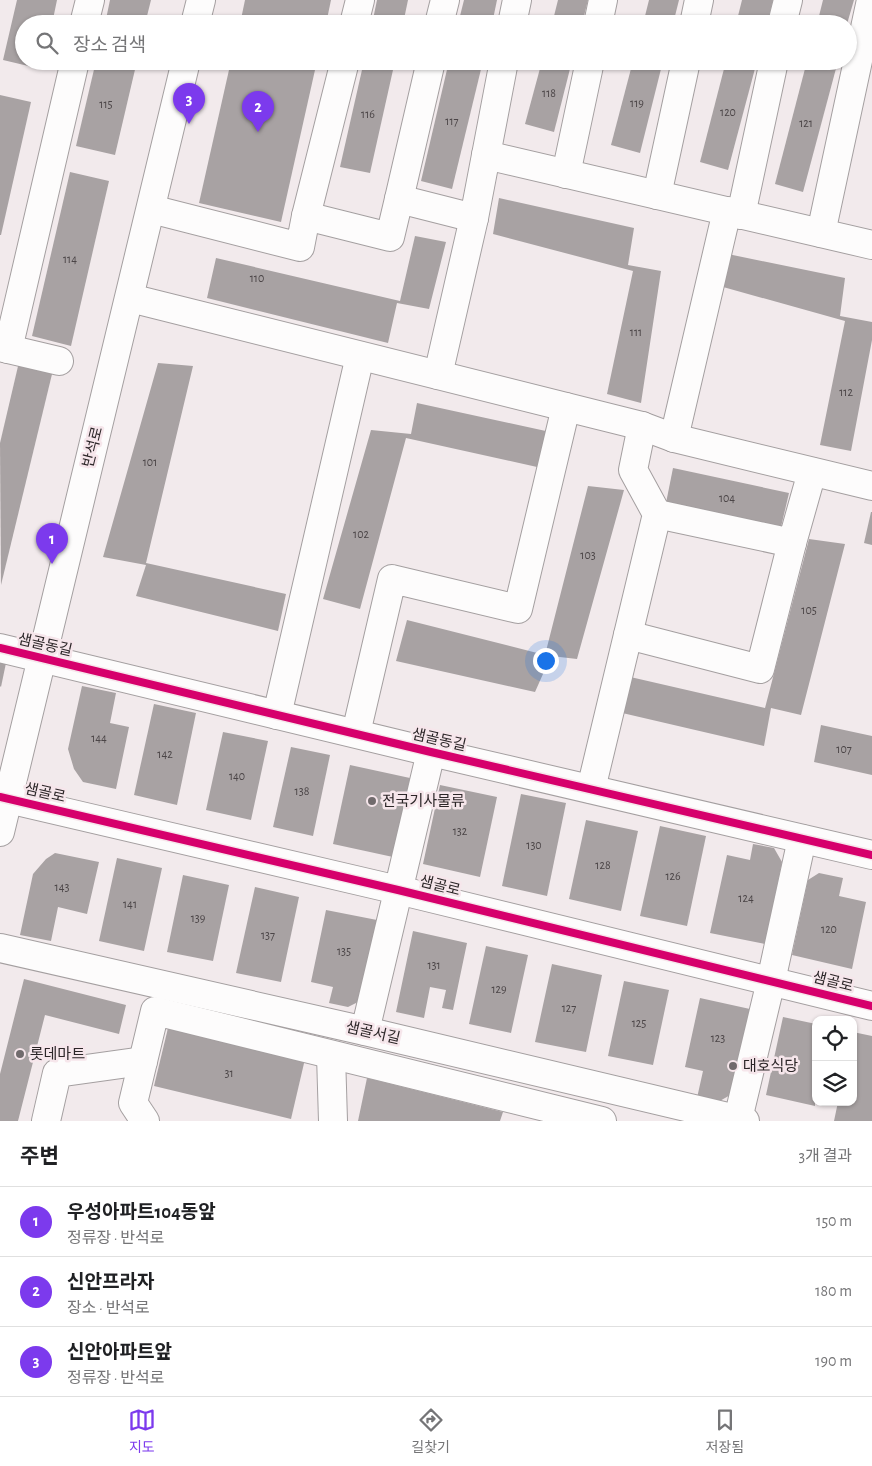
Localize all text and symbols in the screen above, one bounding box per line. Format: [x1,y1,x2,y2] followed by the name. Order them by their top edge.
[15,15,857,70] search box
[33,29,61,57] icon: search
[73,36,146,55] text: 장소 검색
[173,83,205,124] pin: 3
[542,87,556,99] house number: 118
[242,91,274,132] pin: 2
[630,97,644,109] house number: 119
[99,98,113,110] house number: 115
[720,106,736,118] house number: 120
[361,108,375,120] house number: 116
[445,115,459,127] house number: 117
[799,117,813,129] house number: 121
[63,253,77,265] house number: 114
[250,272,264,284] house number: 110
[630,326,642,338] house number: 111
[839,386,853,398] house number: 112
[80,425,105,469] street label: 반석로
[143,456,157,468] house number: 101
[719,492,735,504] house number: 104
[36,523,68,564] pin: 1
[353,528,369,540] house number: 102
[580,549,596,561] house number: 103
[801,604,817,616] house number: 105
[16,631,74,659] street label: 샘골동길
[533,648,559,674] your location
[410,726,468,754] street label: 샘골동길
[91,732,107,744] house number: 144
[836,743,852,755] house number: 107
[157,748,173,760] house number: 142
[229,770,245,782] house number: 140
[23,780,67,805] street label: 샘골로
[295,785,310,797] house number: 138
[382,793,465,809] place label: 전국기사물류
[366,795,378,807] marker: 전국기사물류
[453,825,468,837] house number: 132
[526,839,542,851] house number: 130
[595,859,611,871] house number: 128
[665,870,681,882] house number: 126
[418,873,462,898] street label: 샘골로
[55,881,69,893] house number: 143
[738,892,754,904] house number: 124
[123,898,137,910] house number: 141
[191,912,206,924] house number: 139
[821,923,837,935] house number: 120
[261,929,275,941] house number: 137
[337,945,351,957] house number: 135
[427,959,441,971] house number: 131
[811,969,855,994] street label: 샘골로
[491,983,507,995] house number: 129
[562,1002,576,1014] house number: 127
[812,1016,857,1106] map controls
[812,1016,857,1061] button: locate
[632,1017,646,1029] house number: 125
[344,1019,402,1047] street label: 샘골서길
[711,1032,725,1044] house number: 123
[30,1046,85,1062] place label: 롯데마트
[14,1048,26,1060] marker: 롯데마트
[743,1058,798,1074] place label: 대호식당
[727,1060,739,1072] marker: 대호식당
[812,1061,857,1106] button: layers
[224,1067,234,1079] house number: 31
[20,1146,59,1167] text: 주변
[799,1148,852,1164] text: 3개 결과
[67,1203,216,1222] text: 우성아파트104동앞
[33,1213,39,1229] text: 1
[816,1213,852,1229] text: 150 m
[67,1230,164,1246] text: 정류장 · 반석로
[67,1273,154,1292] text: 신안프라자
[32,1283,40,1299] text: 2
[815,1283,852,1299] text: 180 m
[67,1300,150,1316] text: 장소 · 반석로
[67,1343,172,1362] text: 신안아파트앞
[33,1353,39,1369] text: 3
[815,1353,852,1369] text: 190 m
[67,1370,164,1386] text: 정류장 · 반석로
[128,1406,156,1457] tab: 지도
[411,1406,450,1457] tab: 길찾기
[706,1406,744,1457] tab: 저장됨

